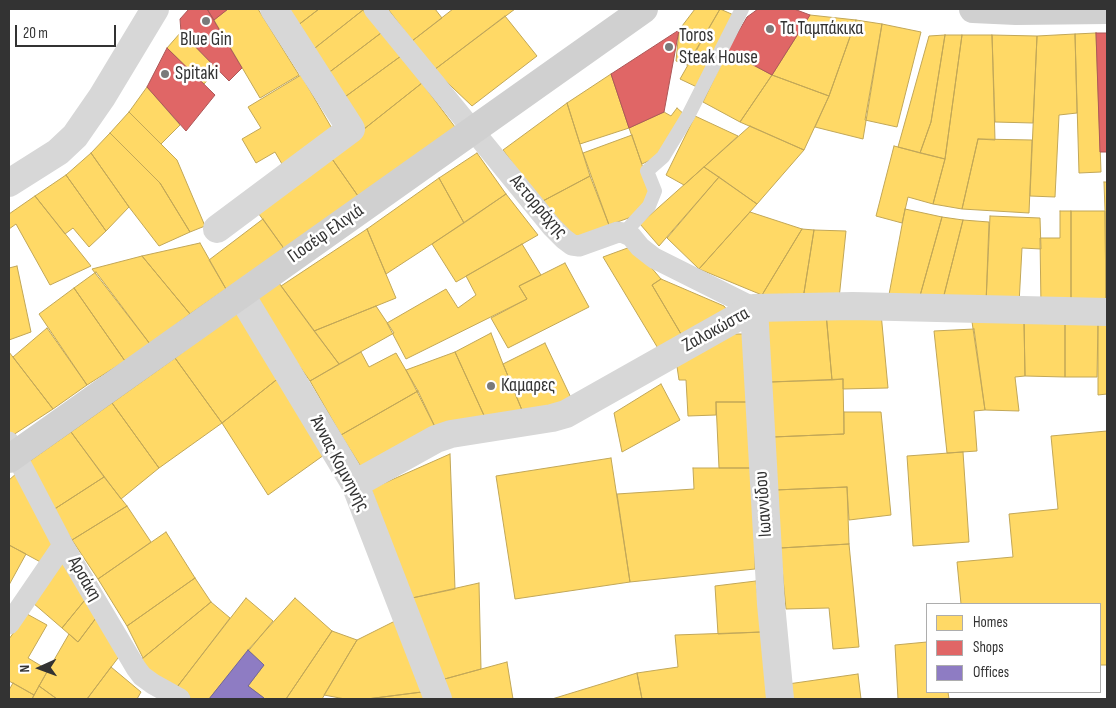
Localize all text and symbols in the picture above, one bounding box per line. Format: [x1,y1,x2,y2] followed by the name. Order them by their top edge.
[18,15,119,47] scale bar
[200,15,212,27] marker: Blue Gin
[780,18,863,40] place label: Τα Ταμπάκικα
[764,23,776,35] marker: Τα Ταμπάκικα
[23,24,48,43] text: 20 m
[679,25,758,69] place label: Toros Steak House
[180,29,232,51] place label: Blue Gin
[663,41,675,53] marker: Toros Steak House
[175,63,218,85] place label: Spitaki
[159,68,171,80] marker: Spitaki
[504,170,572,244] street label: Αετορράχης
[284,200,368,268] street label: Γιοσέφ Ελιγιά
[679,302,753,358] street label: Ζαλοκώστα
[501,375,556,397] place label: Καμαρες
[485,380,497,392] marker: Καμαρες
[304,412,374,516] street label: Άννας Κομνηνής
[750,470,778,538] street label: Ιωαννίδου
[62,553,106,605] street label: Αρσάκη
[926,603,1101,693] legend
[973,613,1008,632] text: Homes
[973,638,1004,657] text: Shops
[15,643,65,693] north arrow
[973,663,1009,682] text: Offices
[16,665,33,673] text: N

